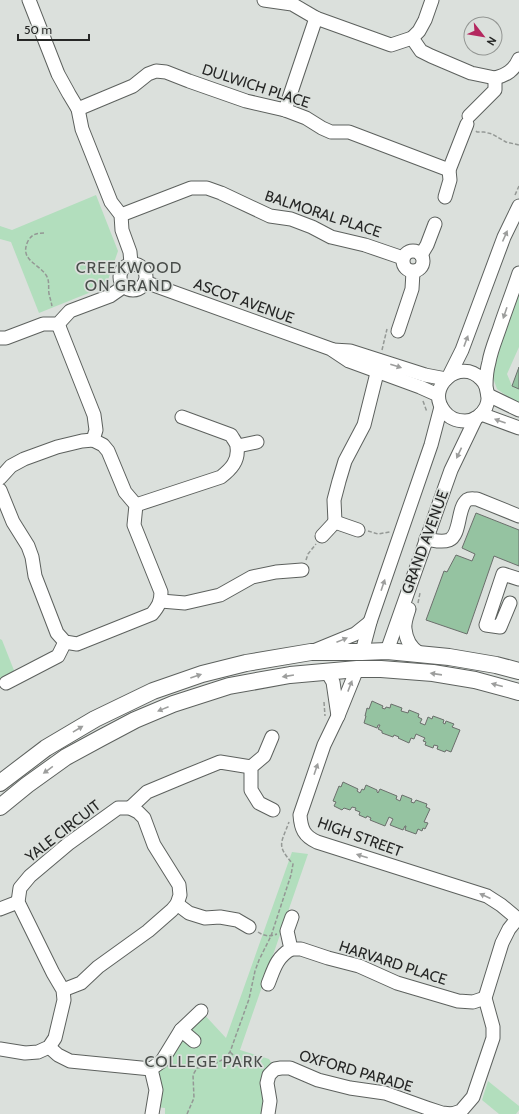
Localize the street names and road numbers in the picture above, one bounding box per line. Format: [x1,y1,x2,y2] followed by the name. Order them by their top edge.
[200,60,312,112] street label: DULWICH PLACE
[263,187,383,241] street label: BALMORAL PLACE
[191,275,297,327] street label: ASCOT AVENUE
[398,488,452,596] street label: GRAND AVENUE
[21,796,104,866] street label: YALE CIRCUIT
[315,813,405,861] street label: HIGH STREET
[337,937,449,989] street label: HARVARD PLACE
[297,1046,415,1096] street label: OXFORD PARADE

